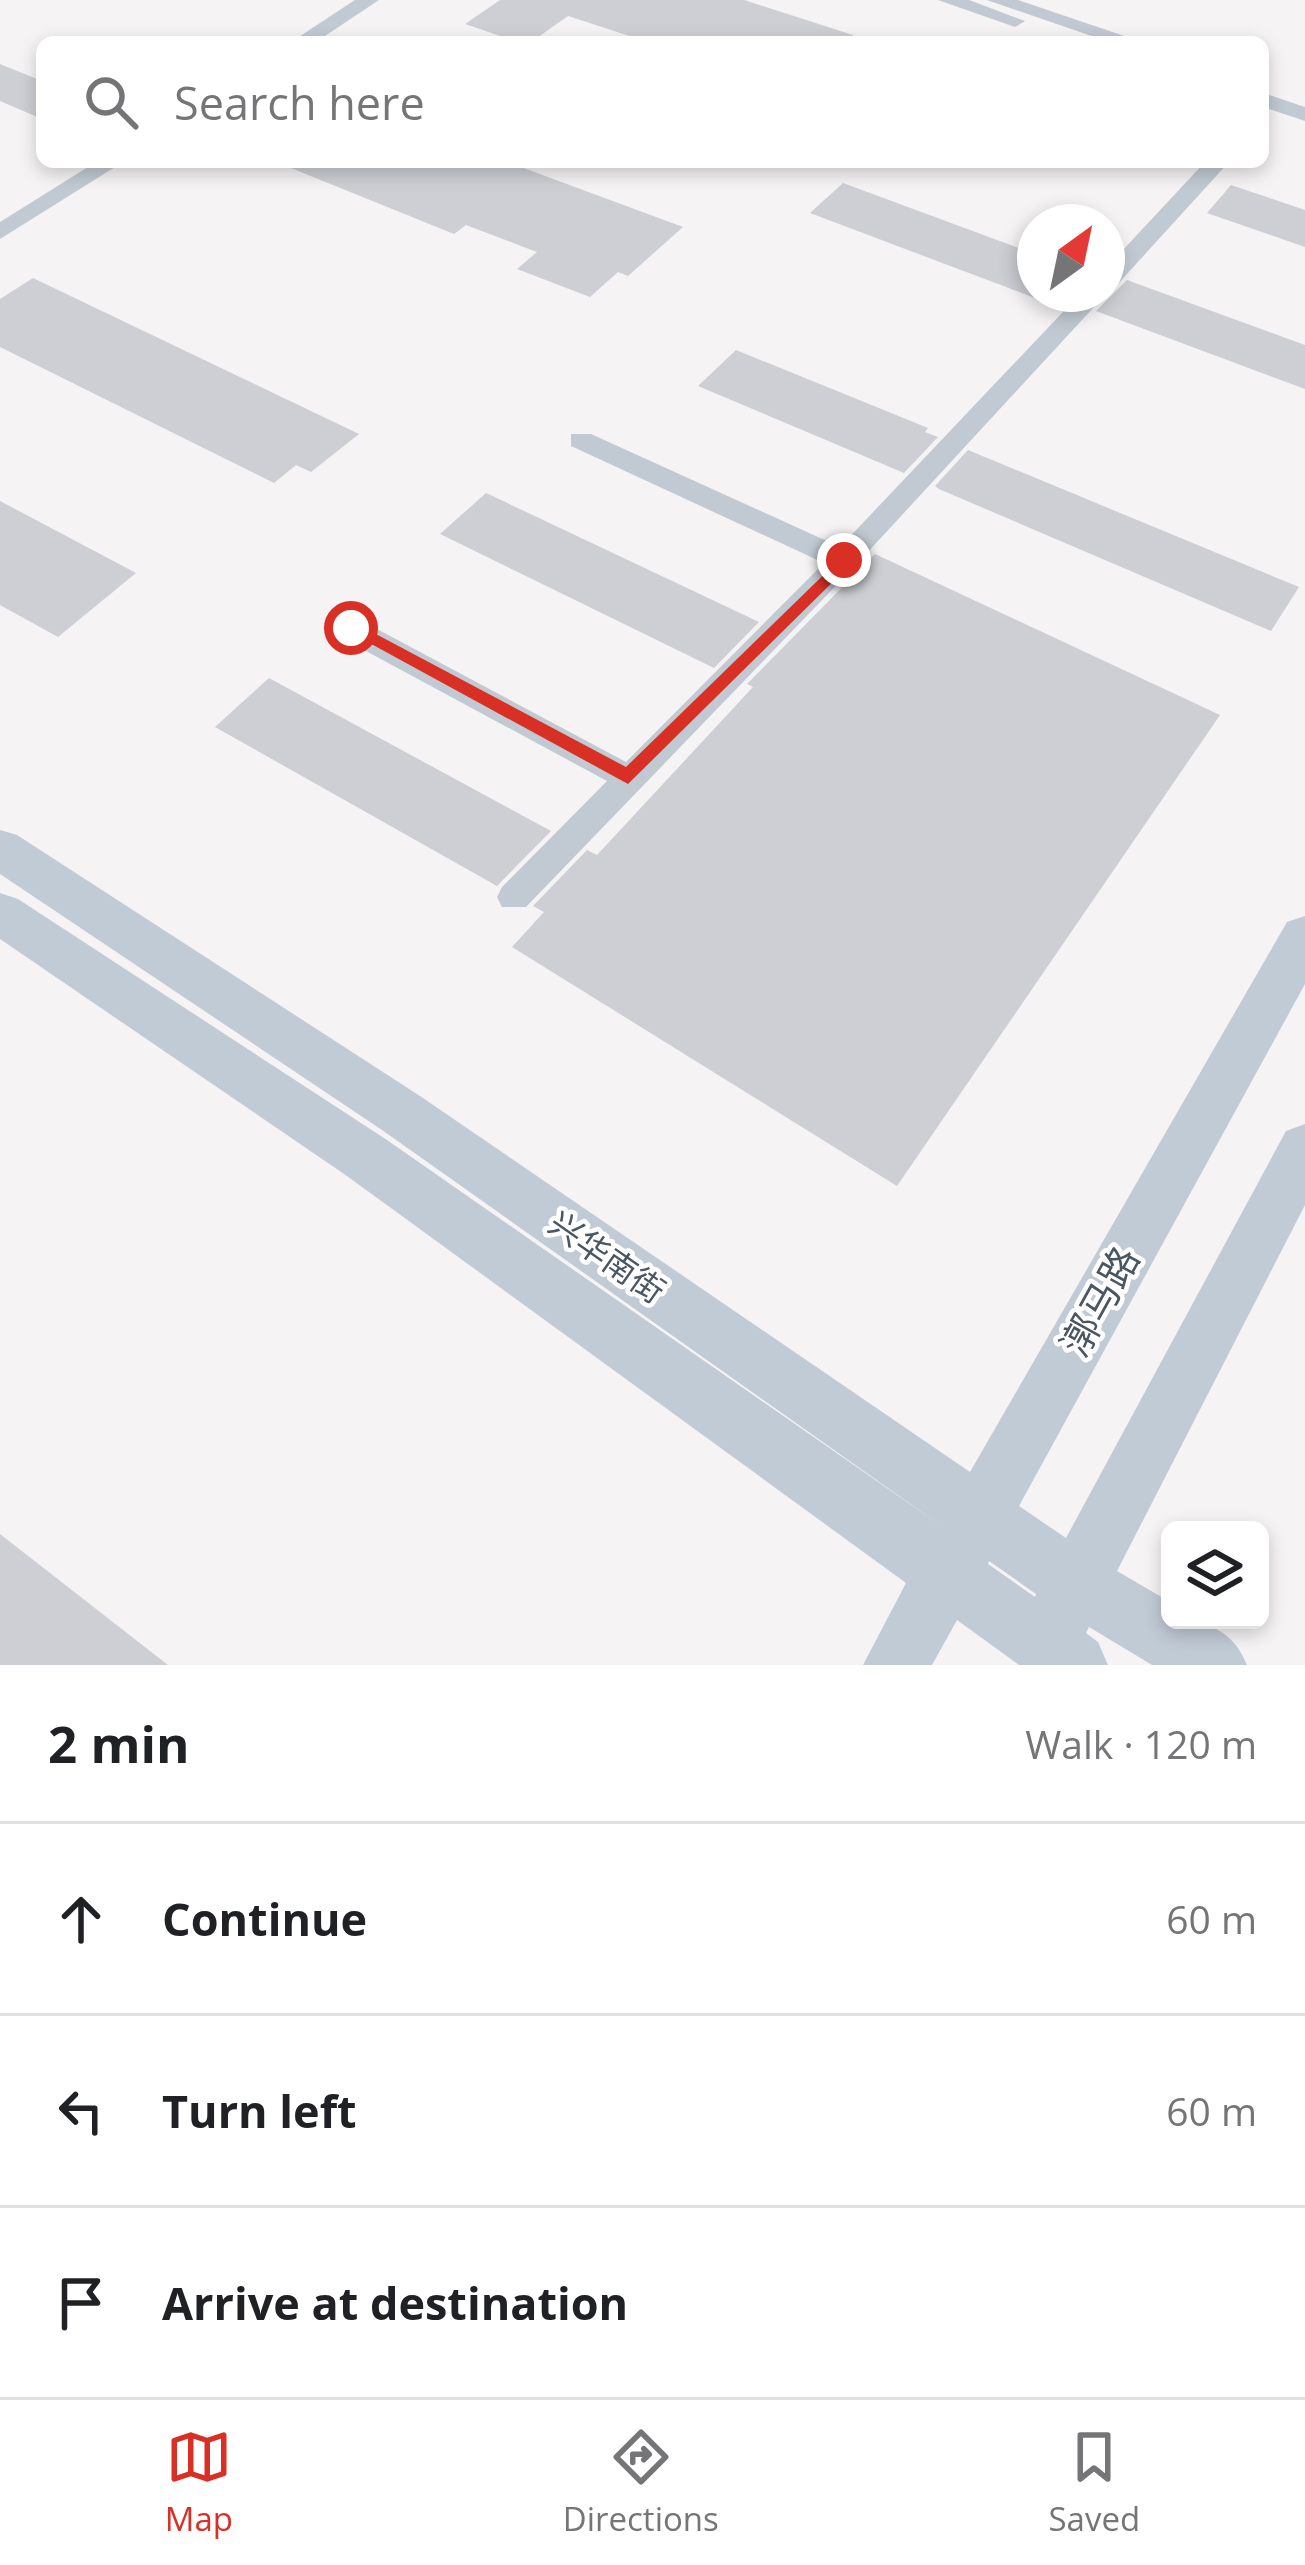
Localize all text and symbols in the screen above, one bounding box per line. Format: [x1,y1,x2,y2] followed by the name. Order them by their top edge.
[36,36,1269,168] search box
[78,69,144,135] icon: search
[174,72,425,133] text: Search here
[1017,204,1125,312] north arrow
[817,533,871,587] route end
[324,601,378,655] route start
[540,1200,674,1313] street label: 兴华南街
[1047,1236,1150,1364] street label: 漷马路
[1161,1521,1269,1629] map controls
[1161,1521,1269,1629] button: layers
[48,1708,190,1778] text: 2 min
[1025,1717,1257,1770] text: Walk · 120 m
[48,1886,114,1952] icon: ahead
[162,1888,367,1949] text: Continue
[1166,1892,1257,1945] text: 60 m
[48,2078,114,2144] icon: left
[162,2080,357,2141] text: Turn left
[1166,2084,1257,2137] text: 60 m
[48,2270,114,2336] icon: arrive
[162,2272,628,2333] text: Arrive at destination
[165,2424,233,2541] tab: Map
[563,2424,719,2541] tab: Directions
[1048,2424,1140,2541] tab: Saved

